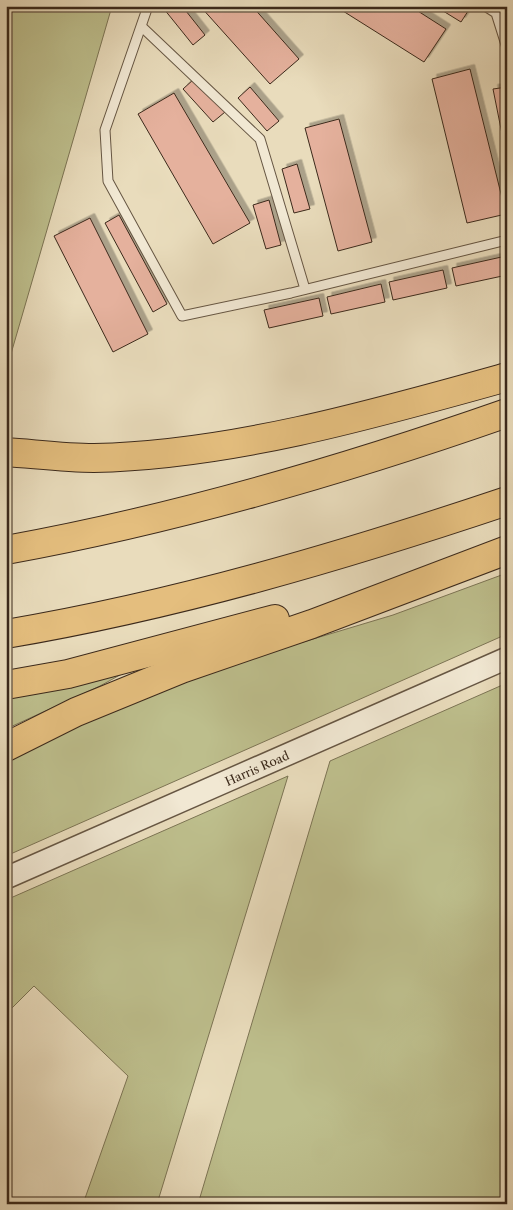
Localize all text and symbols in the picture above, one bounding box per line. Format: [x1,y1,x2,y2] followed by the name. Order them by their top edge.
[223,747,292,788] street label: Harris Road

